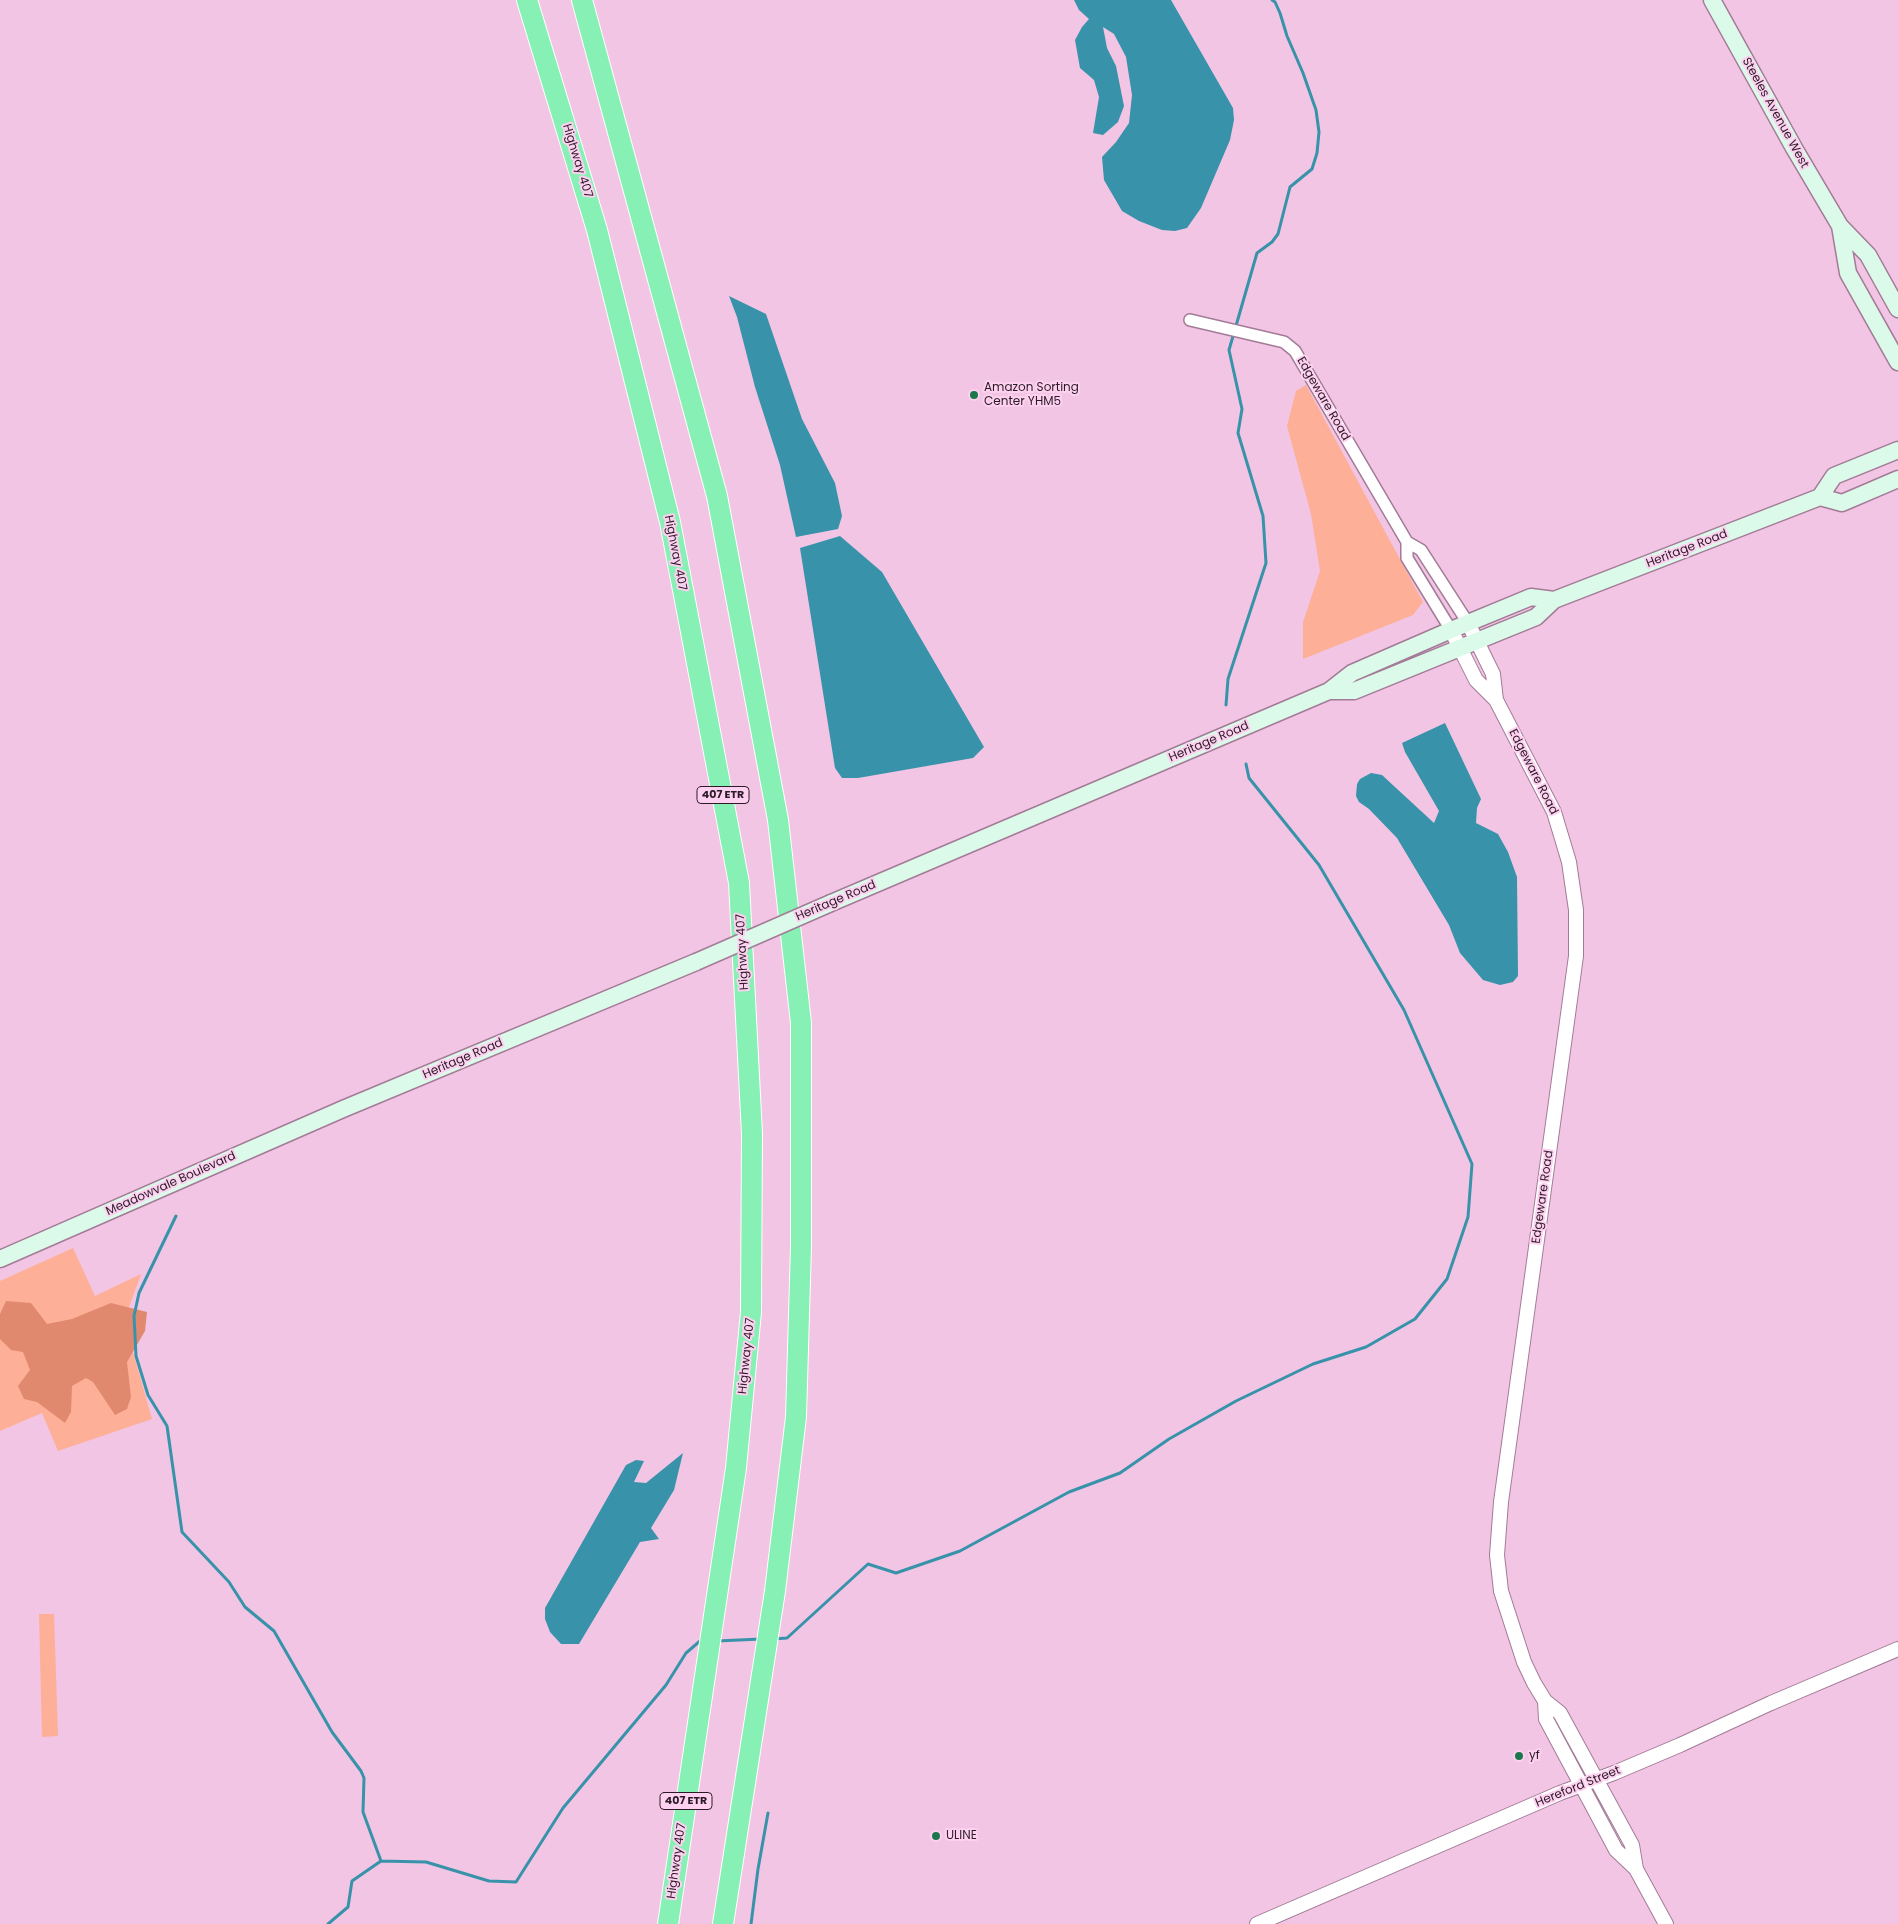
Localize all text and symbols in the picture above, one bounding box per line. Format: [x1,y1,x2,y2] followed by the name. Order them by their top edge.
[1739,55,1811,171] street label: Steeles Avenue West
[559,122,595,200] street label: Highway 407
[1293,355,1353,443] street label: Edgeware Road
[984,381,1079,409] place label: Amazon Sorting Center YHM5
[968,389,980,401] marker: Amazon Sorting Center YHM5
[661,514,689,592] street label: Highway 407
[1644,527,1730,571] street label: Heritage Road
[1167,719,1251,765] street label: Heritage Road
[1505,727,1561,817] street label: Edgeware Road
[697,786,749,804] road number: 407 ETR
[794,878,878,924] street label: Heritage Road
[734,913,752,991] street label: Highway 407
[421,1036,505,1082] street label: Heritage Road
[104,1149,238,1219] street label: Meadowvale Boulevard
[1529,1149,1557,1245] street label: Edgeware Road
[736,1317,758,1395] street label: Highway 407
[1529,1749,1540,1763] place label: yf
[1513,1750,1525,1762] marker: yf
[1533,1763,1623,1811] street label: Hereford Street
[660,1792,712,1810] road number: 407 ETR
[665,1822,689,1900] street label: Highway 407
[946,1829,977,1843] place label: ULINE
[930,1830,942,1842] marker: ULINE

